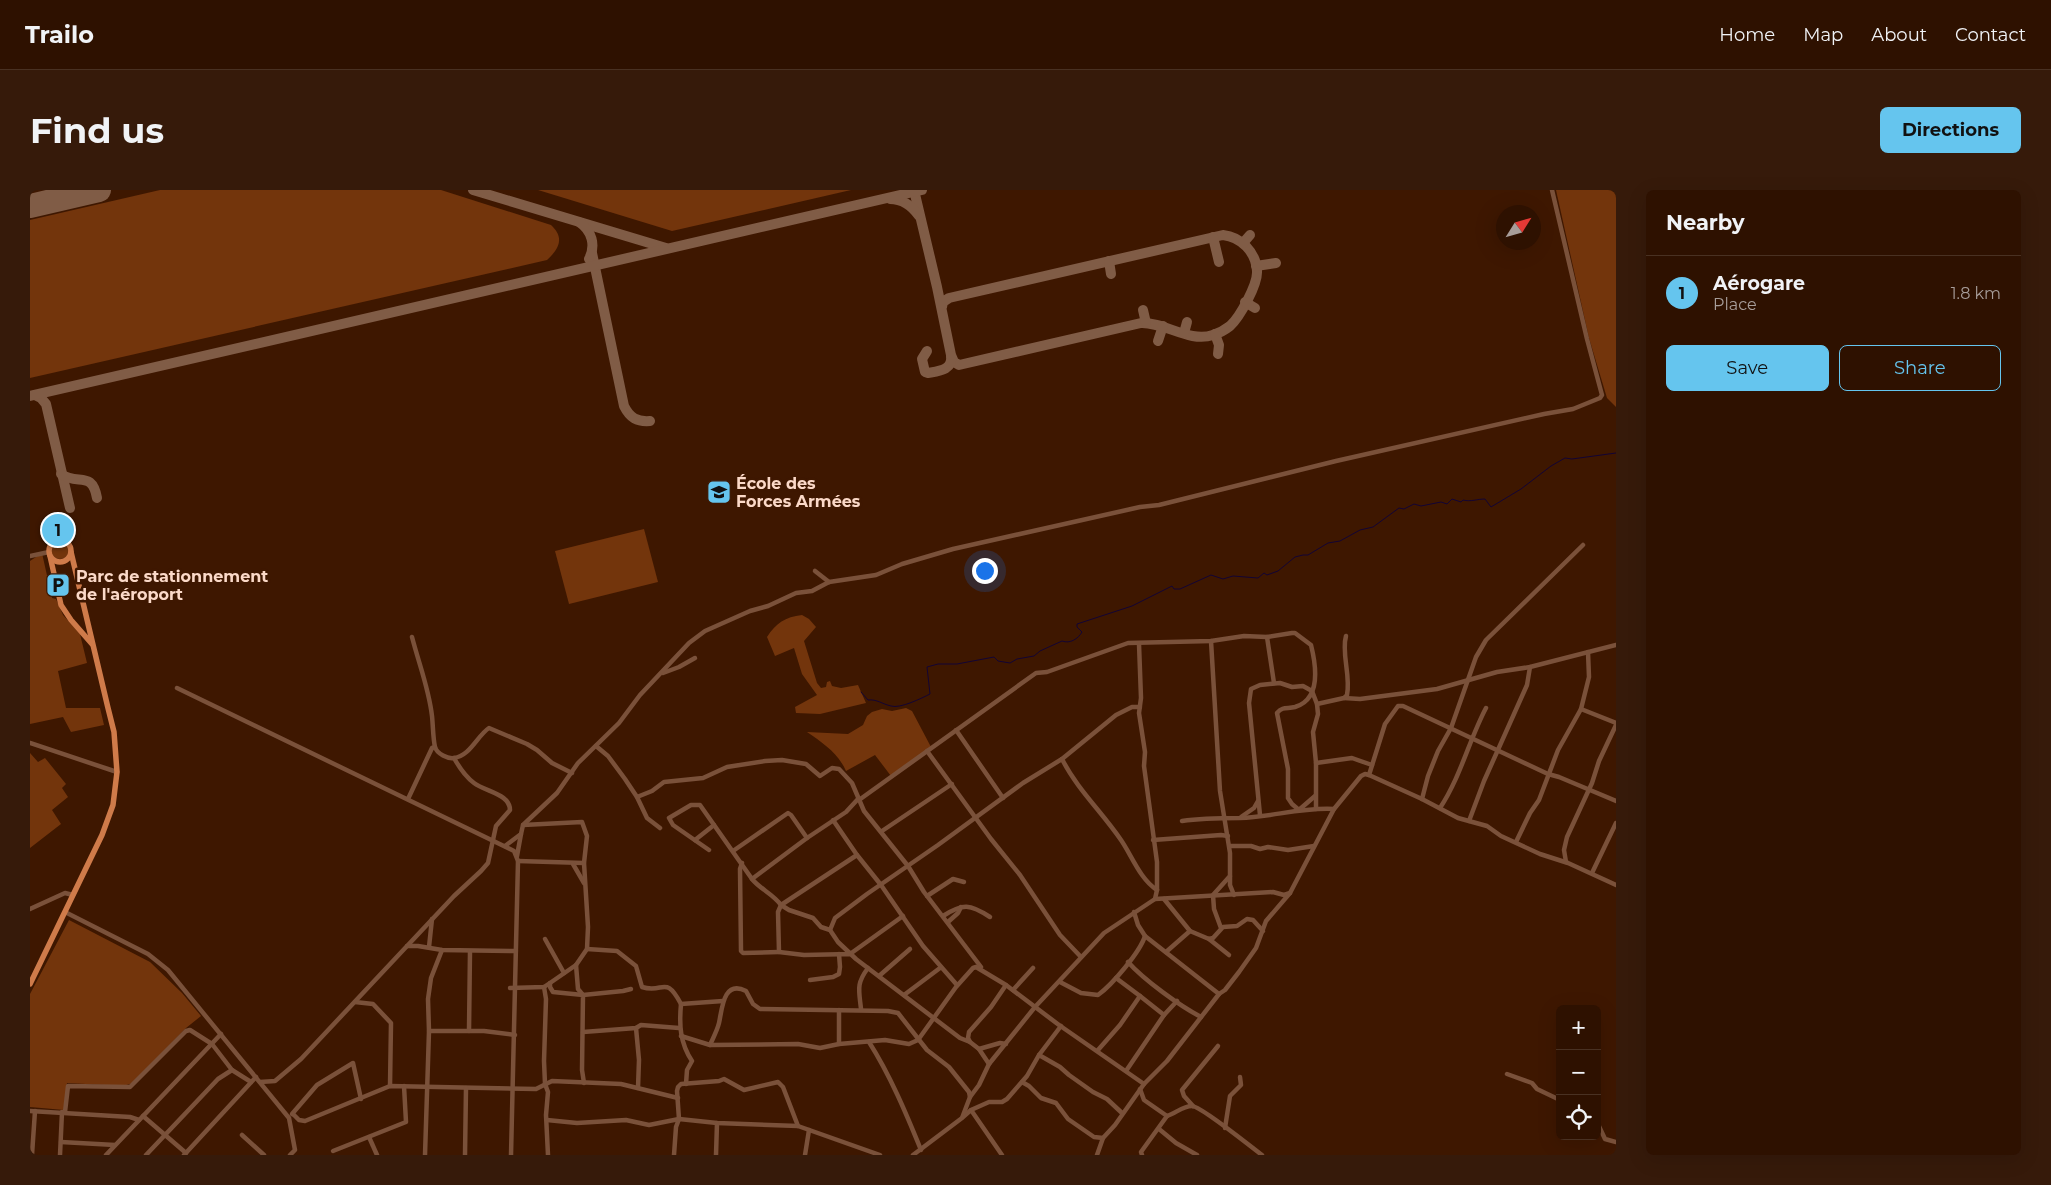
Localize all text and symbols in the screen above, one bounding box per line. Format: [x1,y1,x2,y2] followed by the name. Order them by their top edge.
[25,20,94,49] text: Trailo
[1719,24,1775,46] text: Home
[1803,24,1843,46] text: Map
[1871,24,1927,46] text: About
[1955,24,2026,46] text: Contact
[1880,107,2021,153] button: Directions
[30,109,164,152] text: Find us
[1496,205,1541,250] north arrow
[1666,210,1745,235] text: Nearby
[1713,272,1805,295] text: Aérogare
[1679,284,1685,303] text: 1
[1951,284,2001,303] text: 1.8 km
[1713,295,1757,314] text: Place
[1666,345,1829,391] button: Save
[1839,345,2001,391] button: Share
[736,474,861,511] place label: École des Forces Armées
[706,479,732,505] school or university icon: École des Forces Armées
[42,511,74,549] pin: 1
[972,558,998,584] your location
[76,567,268,604] place label: Parc de stationnement de l'aéroport
[45,572,71,598] parking icon: Parc de stationnement de l'aéroport
[1556,1005,1601,1140] map controls
[1556,1005,1601,1050] button: +
[1556,1050,1601,1095] button: −
[1556,1095,1601,1140] button: locate

